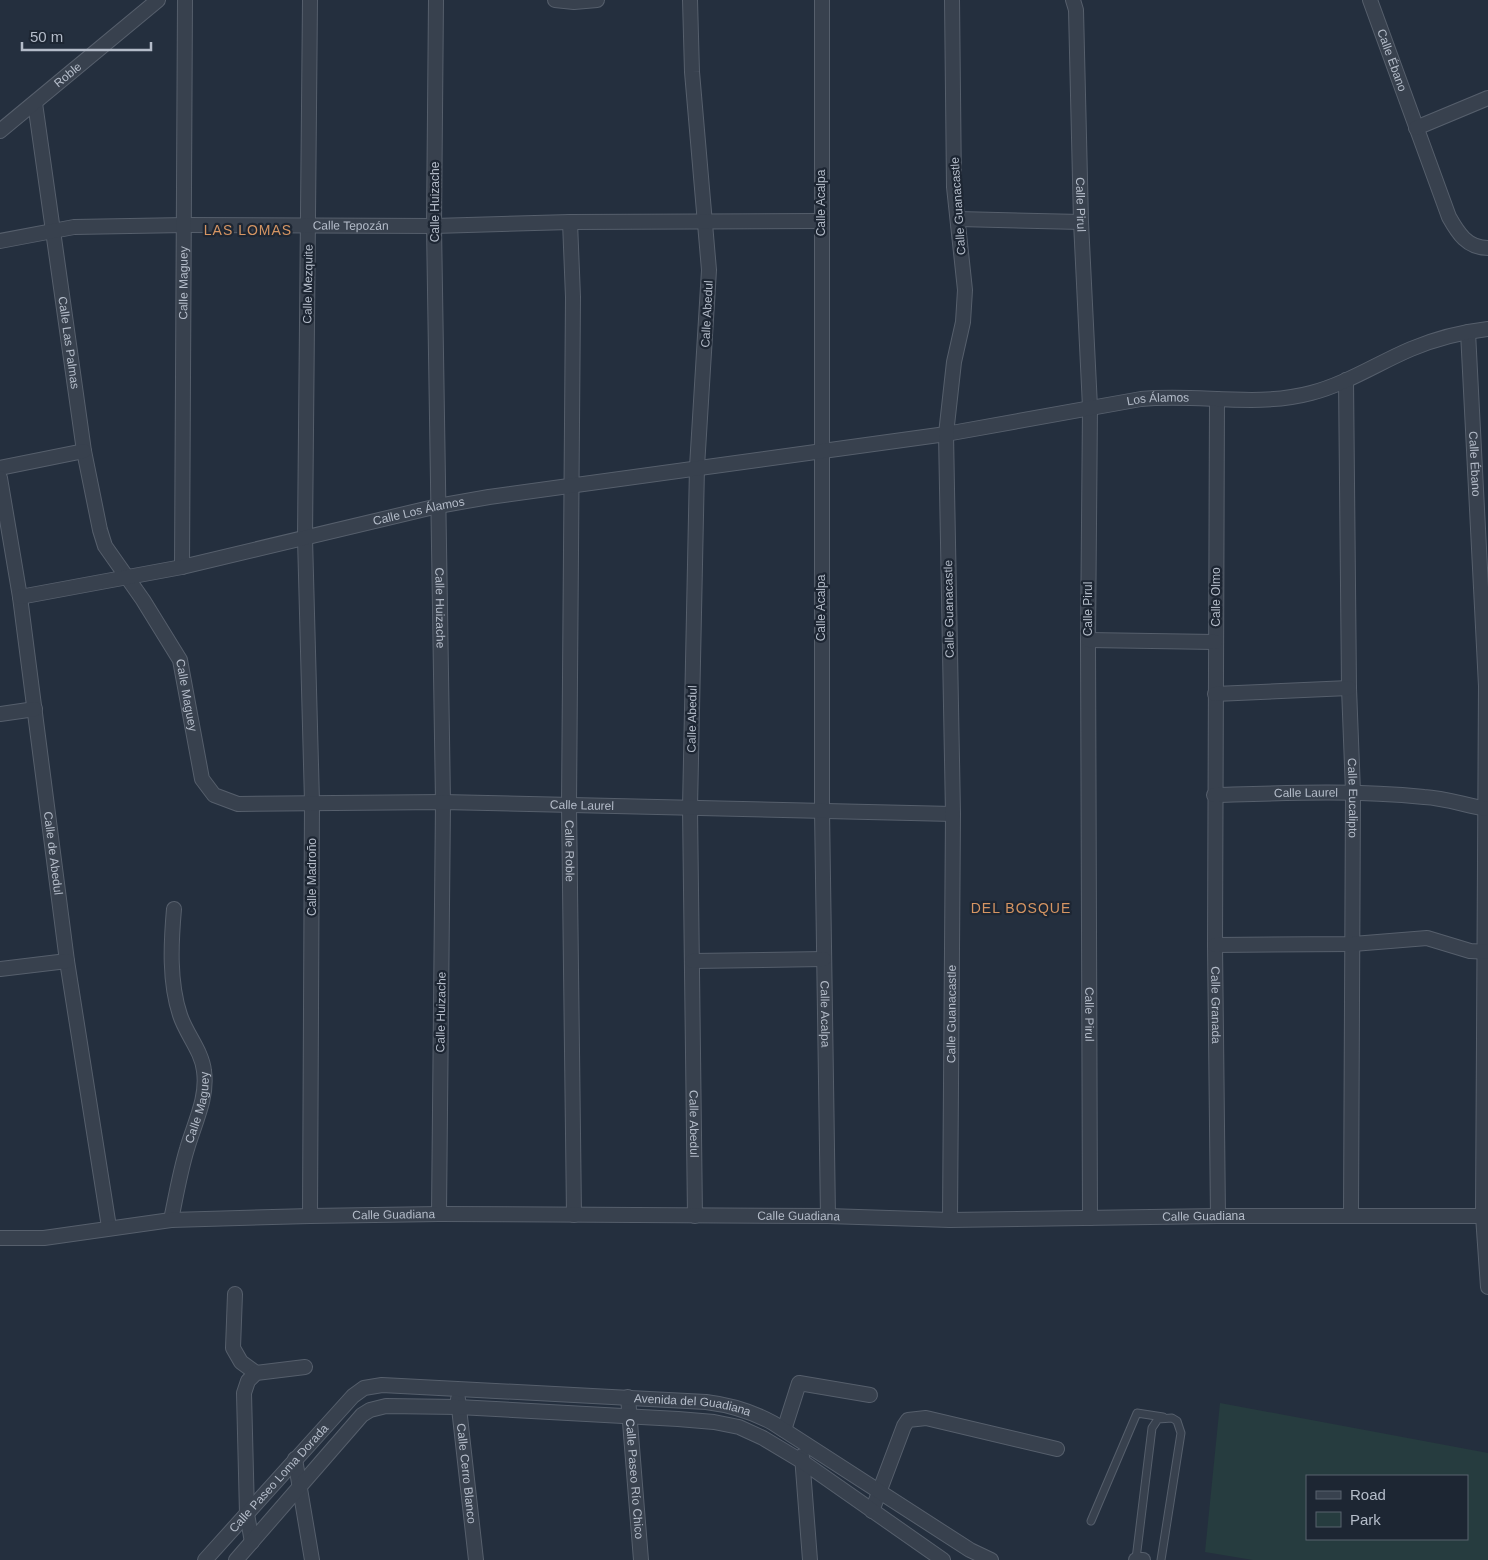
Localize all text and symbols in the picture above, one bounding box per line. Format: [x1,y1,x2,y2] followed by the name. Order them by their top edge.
[22,20,151,52] scale bar
[1374,27,1410,94] street label: Calle Ébano
[30,28,63,45] text: 50 m
[51,59,85,90] street label: Roble
[948,156,968,255] street label: Calle Guanacastle
[428,161,442,242] street label: Calle Huizache
[814,169,828,236] street label: Calle Acalpa
[1073,177,1088,232] street label: Calle Pirul
[313,219,389,233] street label: Calle Tepozán
[204,222,292,238] district label: LAS LOMAS
[300,244,316,324] street label: Calle Mezquite
[176,246,191,320] street label: Calle Maguey
[698,280,716,348] street label: Calle Abedul
[55,295,82,390] street label: Calle Las Palmas
[1125,390,1189,408] street label: Los Álamos
[1466,431,1483,497] street label: Calle Ébano
[372,494,466,528] street label: Calle Los Álamos
[941,560,957,658] street label: Calle Guanacastle
[432,567,448,649] street label: Calle Huizache
[1209,567,1223,627] street label: Calle Olmo
[814,574,828,641] street label: Calle Acalpa
[1081,582,1095,636] street label: Calle Pirul
[173,658,200,732] street label: Calle Maguey
[684,685,700,753] street label: Calle Abedul
[1345,758,1360,838] street label: Calle Eucalipto
[1274,786,1338,800] street label: Calle Laurel
[550,798,614,813] street label: Calle Laurel
[41,811,65,896] street label: Calle de Abedul
[562,820,577,882] street label: Calle Roble
[305,838,319,916] street label: Calle Madroño
[971,900,1071,916] district label: DEL BOSQUE
[944,965,959,1063] street label: Calle Guanacastle
[1208,966,1223,1044] street label: Calle Granada
[433,971,449,1052] street label: Calle Huizache
[818,980,833,1048] street label: Calle Acalpa
[1082,987,1096,1042] street label: Calle Pirul
[182,1071,212,1145] street label: Calle Maguey
[686,1090,701,1158] street label: Calle Abedul
[352,1207,436,1222] street label: Calle Guadiana
[757,1209,841,1223] street label: Calle Guadiana
[1162,1209,1245,1224] street label: Calle Guadiana
[633,1391,753,1419] street label: Avenida del Guadiana
[623,1418,646,1540] street label: Calle Paseo Río Chico
[226,1421,331,1535] street label: Calle Paseo Loma Dorada
[454,1423,479,1525] street label: Calle Cerro Blanco
[1306,1475,1468,1540] legend
[1350,1486,1386,1503] text: Road
[1350,1511,1381,1528] text: Park

